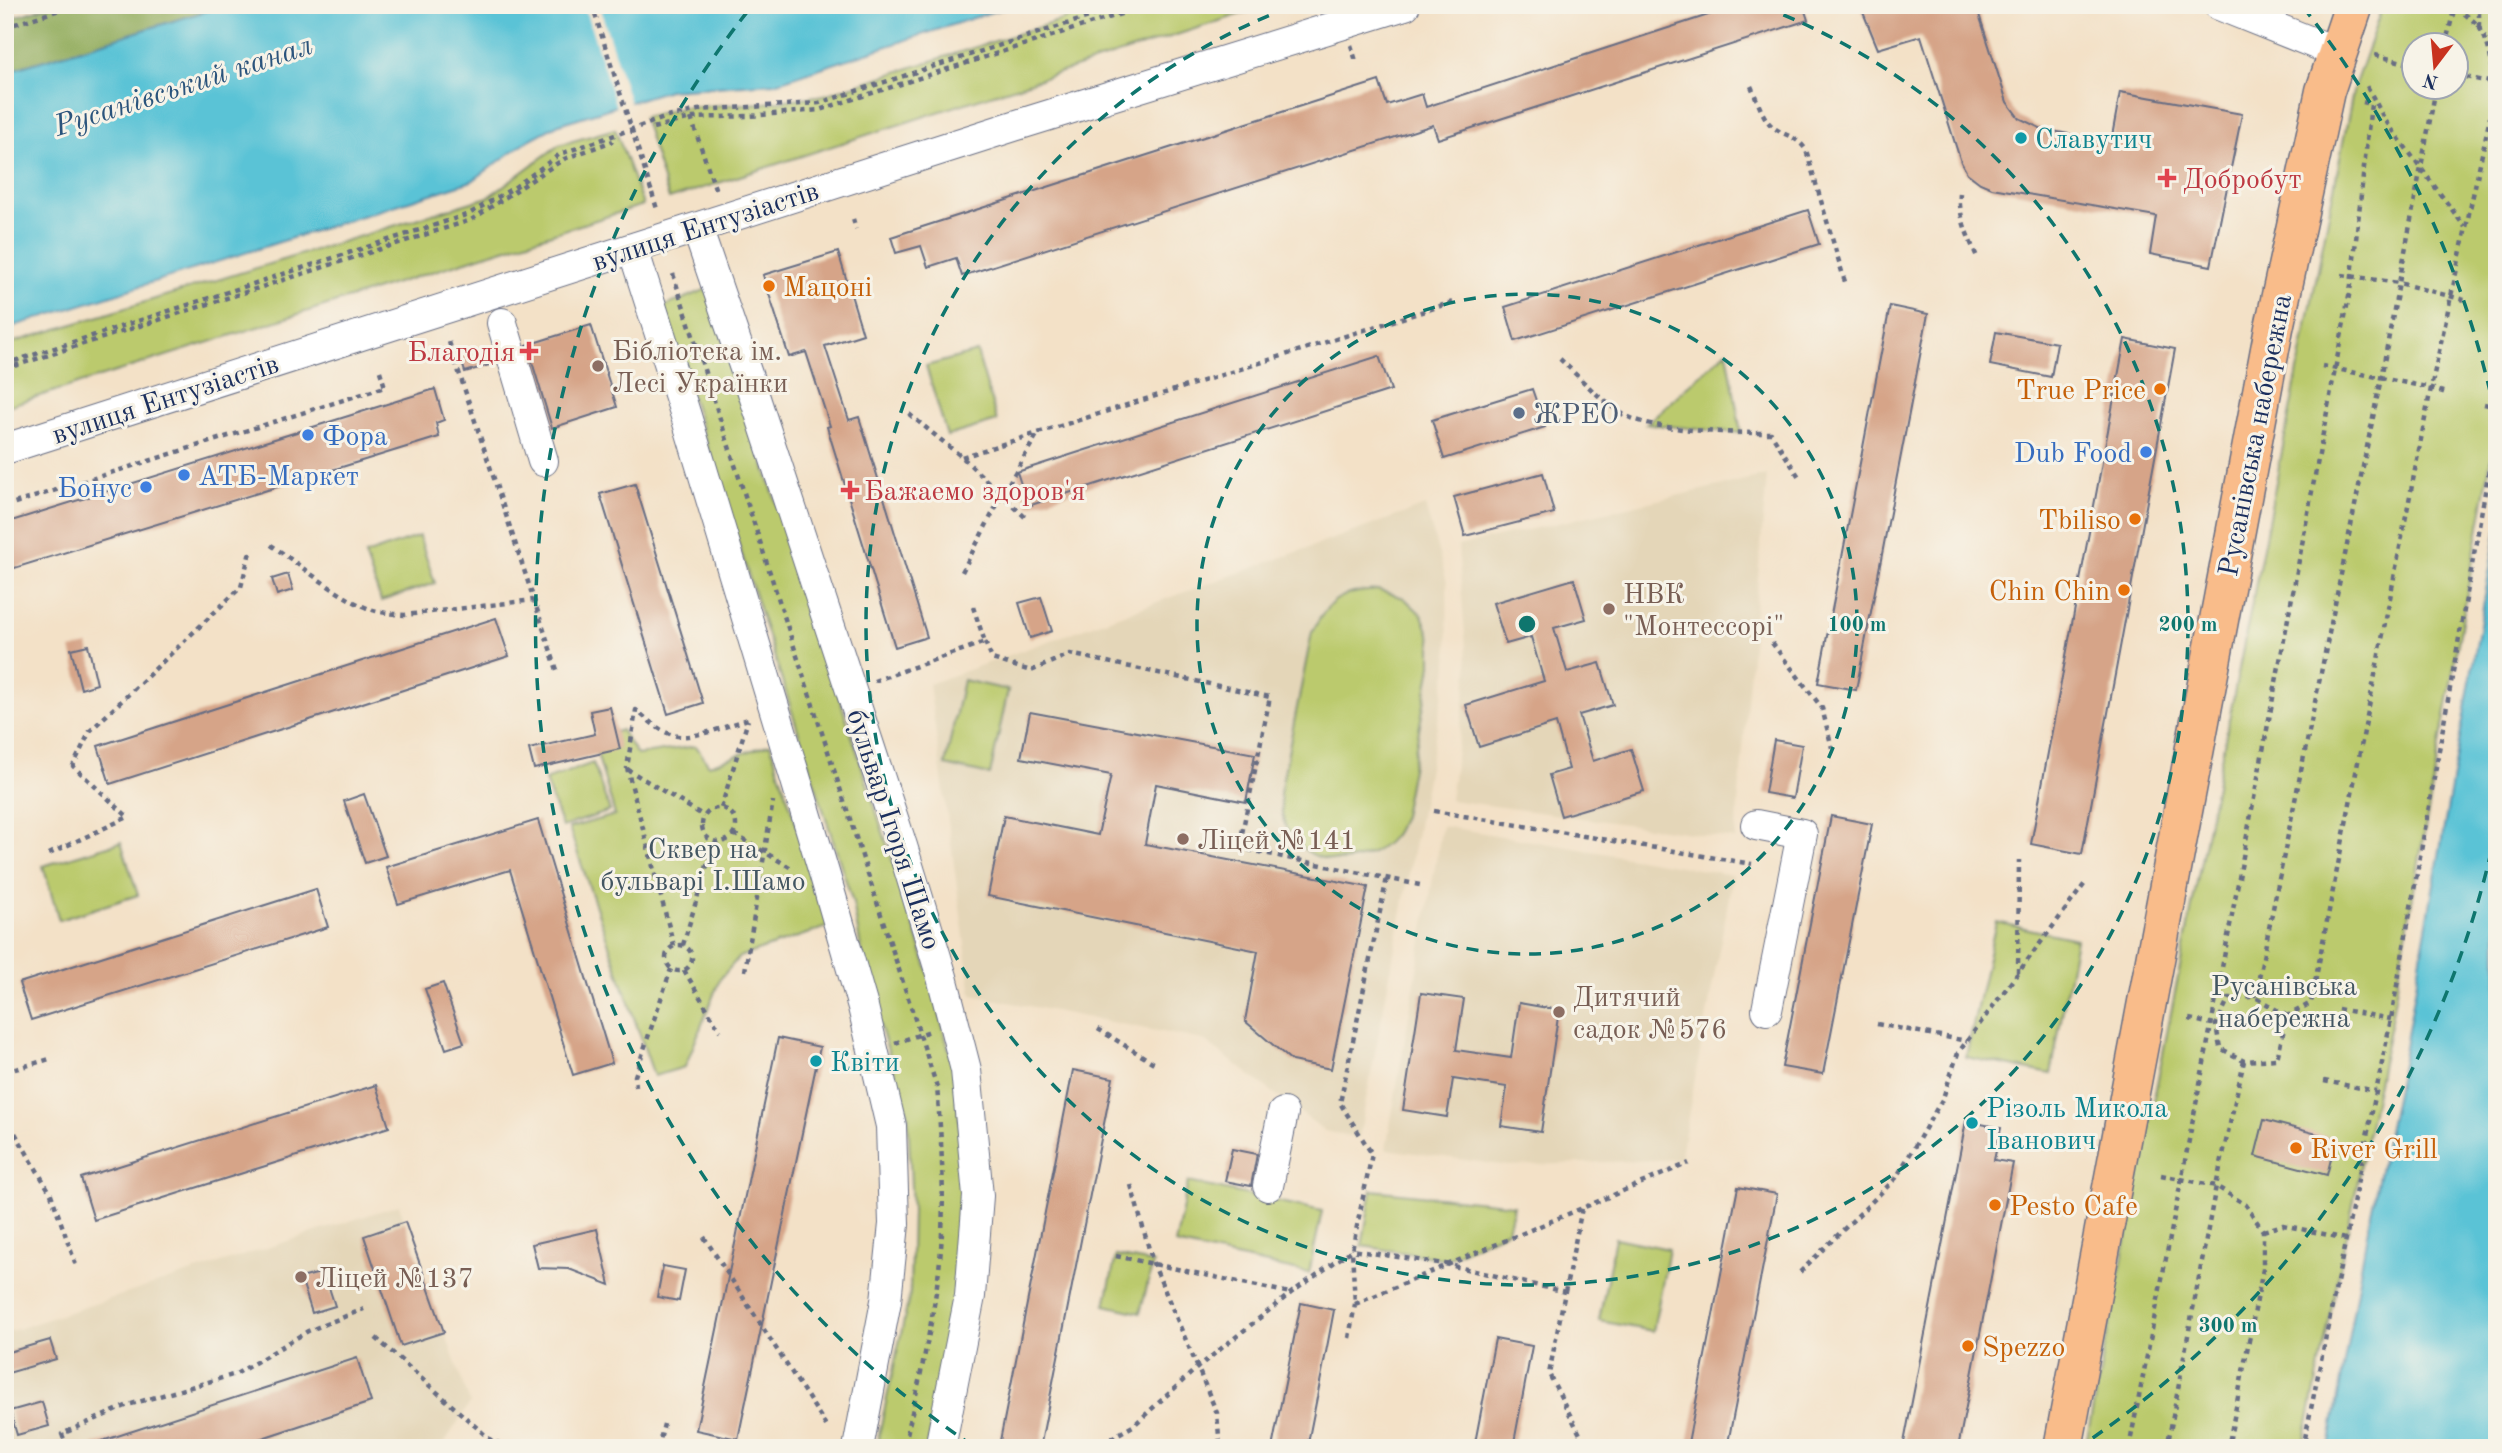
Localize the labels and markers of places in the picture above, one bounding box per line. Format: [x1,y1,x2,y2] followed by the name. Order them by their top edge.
[2035,127,2152,155] place label: Славутич
[2013,130,2029,146] marker: Славутич
[2183,167,2302,195] place label: Добробут
[2157,168,2177,188] marker: Добробут
[783,275,872,303] place label: Мацоні
[761,278,777,294] marker: Мацоні
[612,339,788,399] place label: Бібліотека ім. Лесі Українки
[408,340,515,368] place label: Благодія
[521,343,537,359] marker: Благодія
[590,358,606,374] marker: Бібліотека ім. Лесі Українки
[2016,378,2146,406] place label: True Price
[2152,381,2168,397] marker: True Price
[1533,402,1619,430] place label: ЖРЕО
[1511,405,1527,421] marker: ЖРЕО
[322,424,388,452] place label: Фора
[300,427,316,443] marker: Фора
[2014,441,2132,469] place label: Dub Food
[2138,444,2154,460] marker: Dub Food
[198,464,359,492] place label: АТБ-Маркет
[176,467,192,483] marker: АТБ-Маркет
[57,476,132,504] place label: Бонус
[138,479,154,495] marker: Бонус
[864,479,1085,507] place label: Бажаемо здоров'я
[842,482,858,498] marker: Бажаемо здоров'я
[2038,508,2121,536] place label: Tbiliso
[2127,511,2143,527] marker: Tbiliso
[1989,579,2110,607] place label: Chin Chin
[1623,582,1784,642] place label: НВК "Монтессорі"
[2116,582,2132,598] marker: Chin Chin
[1601,601,1617,617] marker: НВК "Монтессорі"
[1515,612,1539,636] centre of rings
[1197,828,1356,856] place label: Ліцей №141
[1175,831,1191,847] marker: Ліцей №141
[1573,985,1727,1045] place label: Дитячий садок №576
[1551,1004,1567,1020] marker: Дитячий садок №576
[830,1050,900,1078] place label: Квіти
[808,1053,824,1069] marker: Квіти
[1986,1096,2168,1156] place label: Різоль Микола Іванович
[1964,1115,1980,1131] marker: Різоль Микола Іванович
[2310,1137,2438,1165] place label: River Grill
[2288,1140,2304,1156] marker: River Grill
[2009,1194,2138,1222] place label: Pesto Cafe
[1987,1197,2003,1213] marker: Pesto Cafe
[315,1266,474,1294] place label: Ліцей №137
[293,1269,309,1285] marker: Ліцей №137
[1982,1335,2065,1363] place label: Spezzo
[1960,1338,1976,1354] marker: Spezzo

